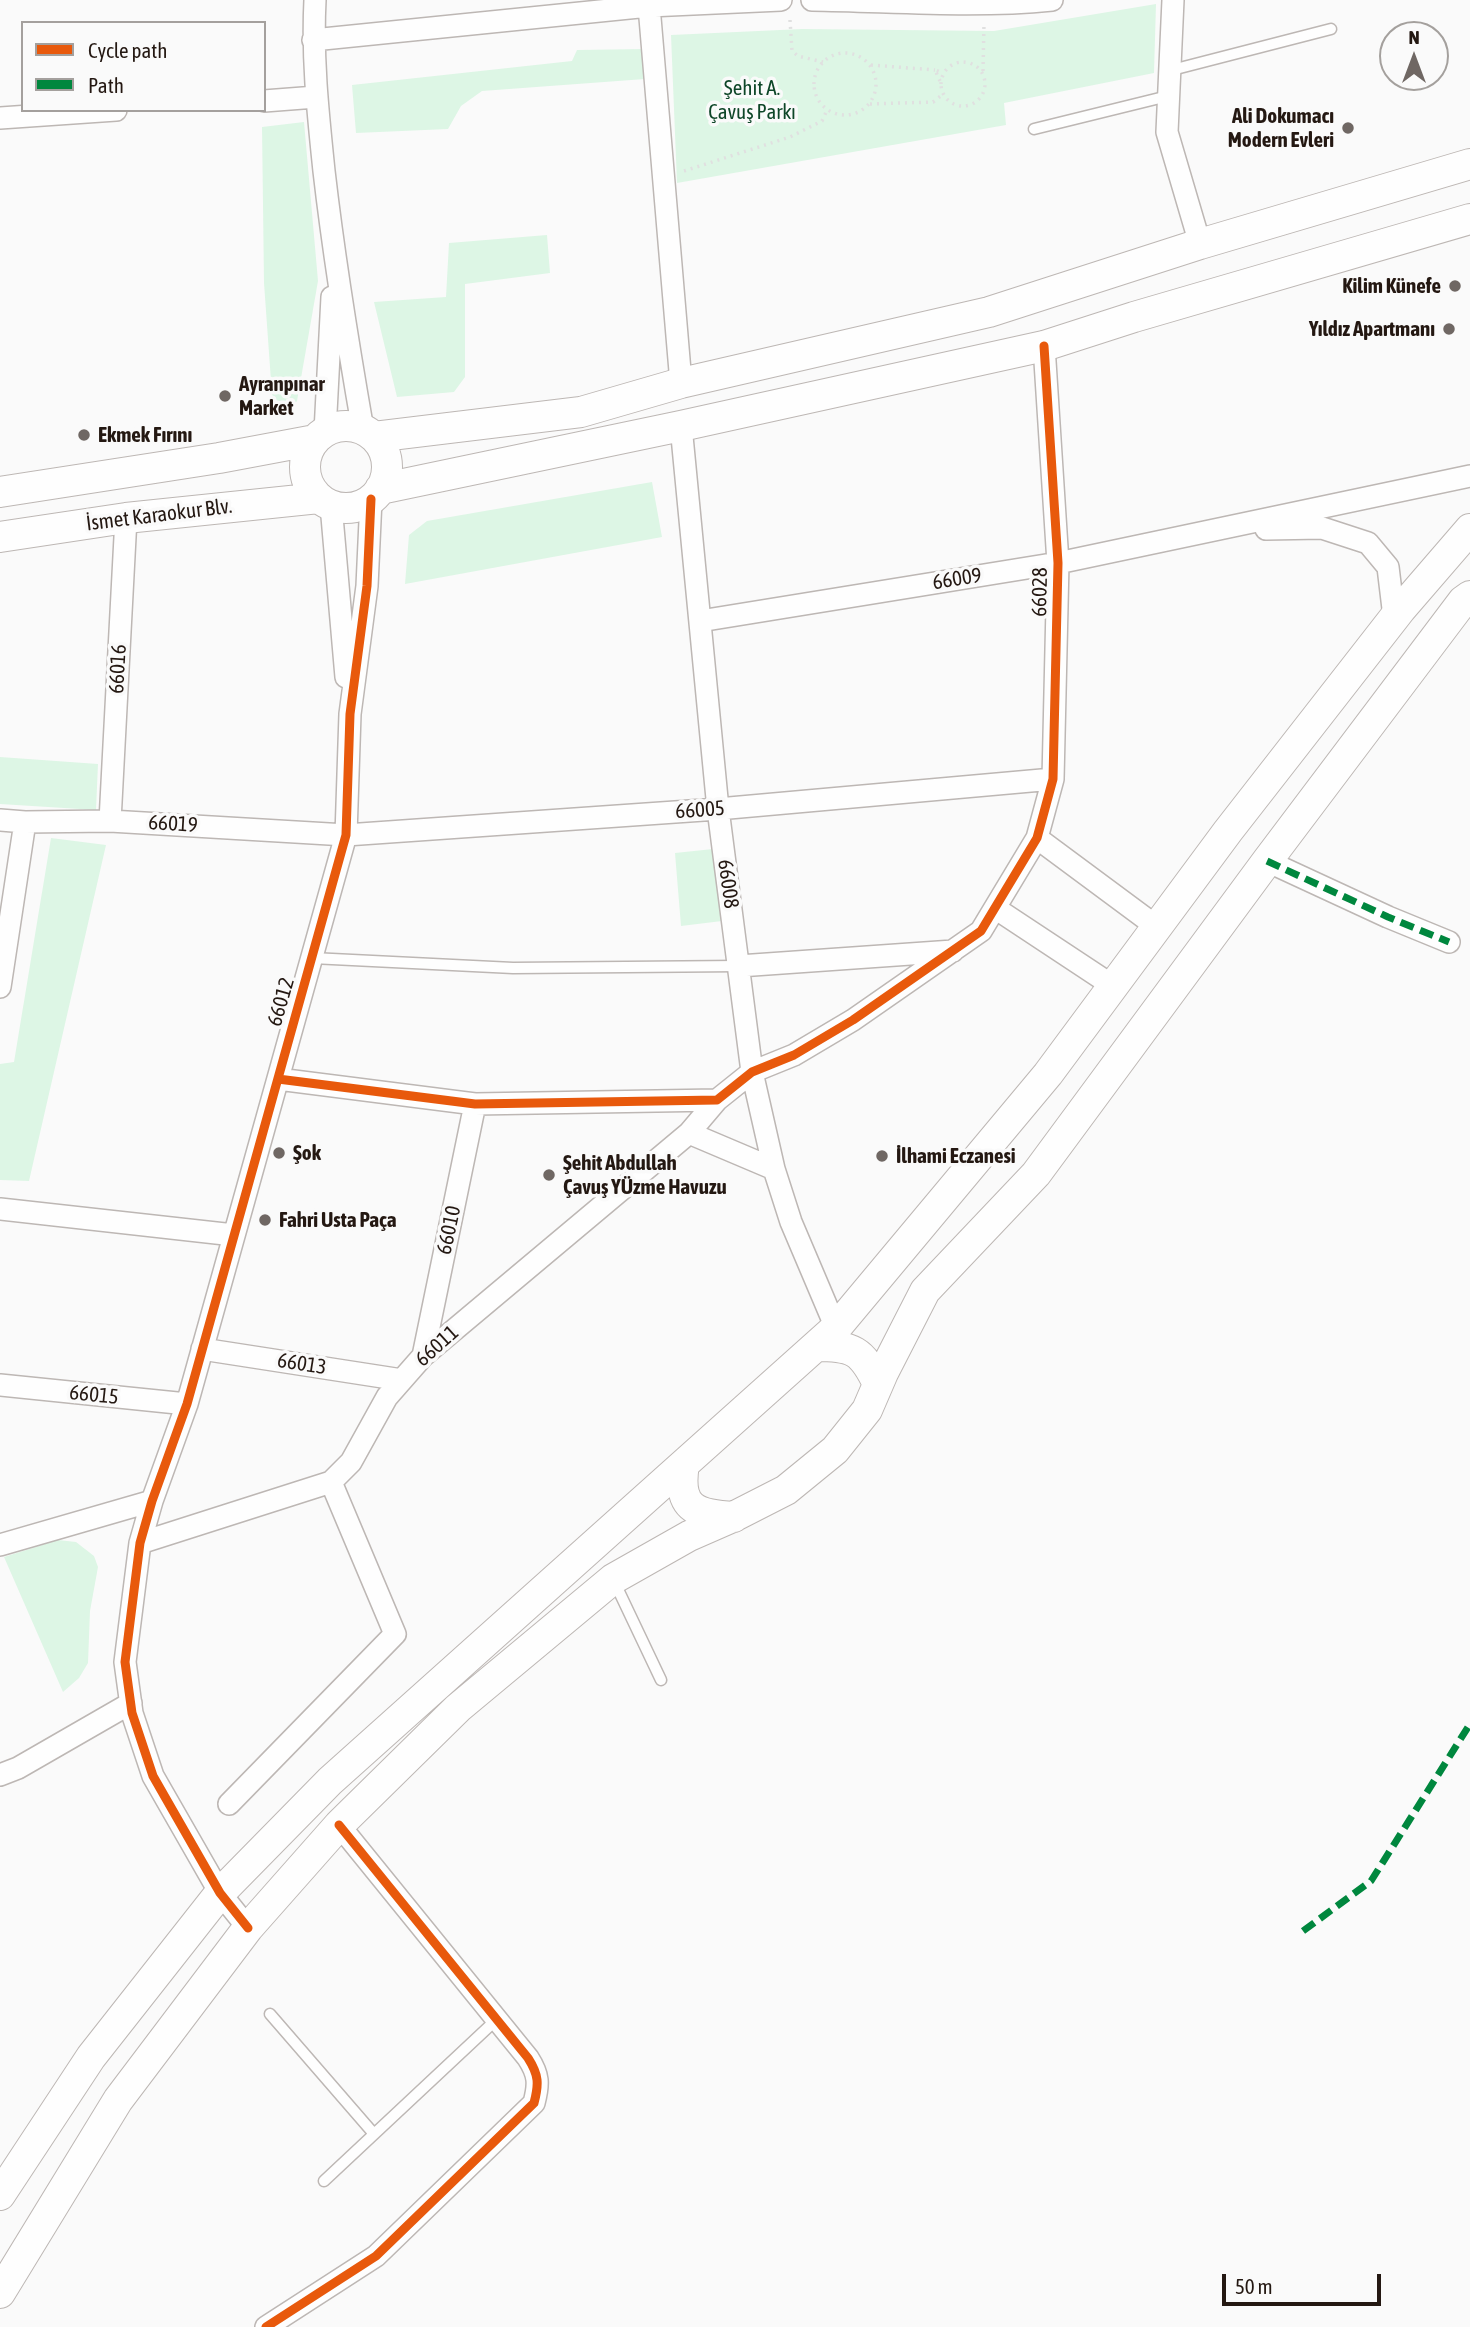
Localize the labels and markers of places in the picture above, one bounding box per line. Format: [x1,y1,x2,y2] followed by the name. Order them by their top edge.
[1228,103,1334,153] place label: Ali Dokumacı Modern Evleri
[1340,120,1356,136] marker: Ali Dokumacı Modern Evleri
[1342,273,1441,299] place label: Kilim Künefe
[1447,278,1463,294] marker: Kilim Künefe
[1309,316,1435,342] place label: Yıldız Apartmanı
[1441,321,1457,337] marker: Yıldız Apartmanı
[239,371,325,421] place label: Ayranpınar Market
[217,388,233,404] marker: Ayranpınar Market
[98,422,192,448] place label: Ekmek Fırını
[76,427,92,443] marker: Ekmek Fırını
[293,1140,321,1166] place label: Şok
[896,1143,1016,1169] place label: İlhami Eczanesi
[271,1145,287,1161] marker: Şok
[874,1148,890,1164] marker: İlhami Eczanesi
[563,1150,727,1200] place label: Şehit Abdullah Çavuş YÜzme Havuzu
[541,1167,557,1183] marker: Şehit Abdullah Çavuş YÜzme Havuzu
[279,1207,397,1233] place label: Fahri Usta Paça
[257,1212,273,1228] marker: Fahri Usta Paça

